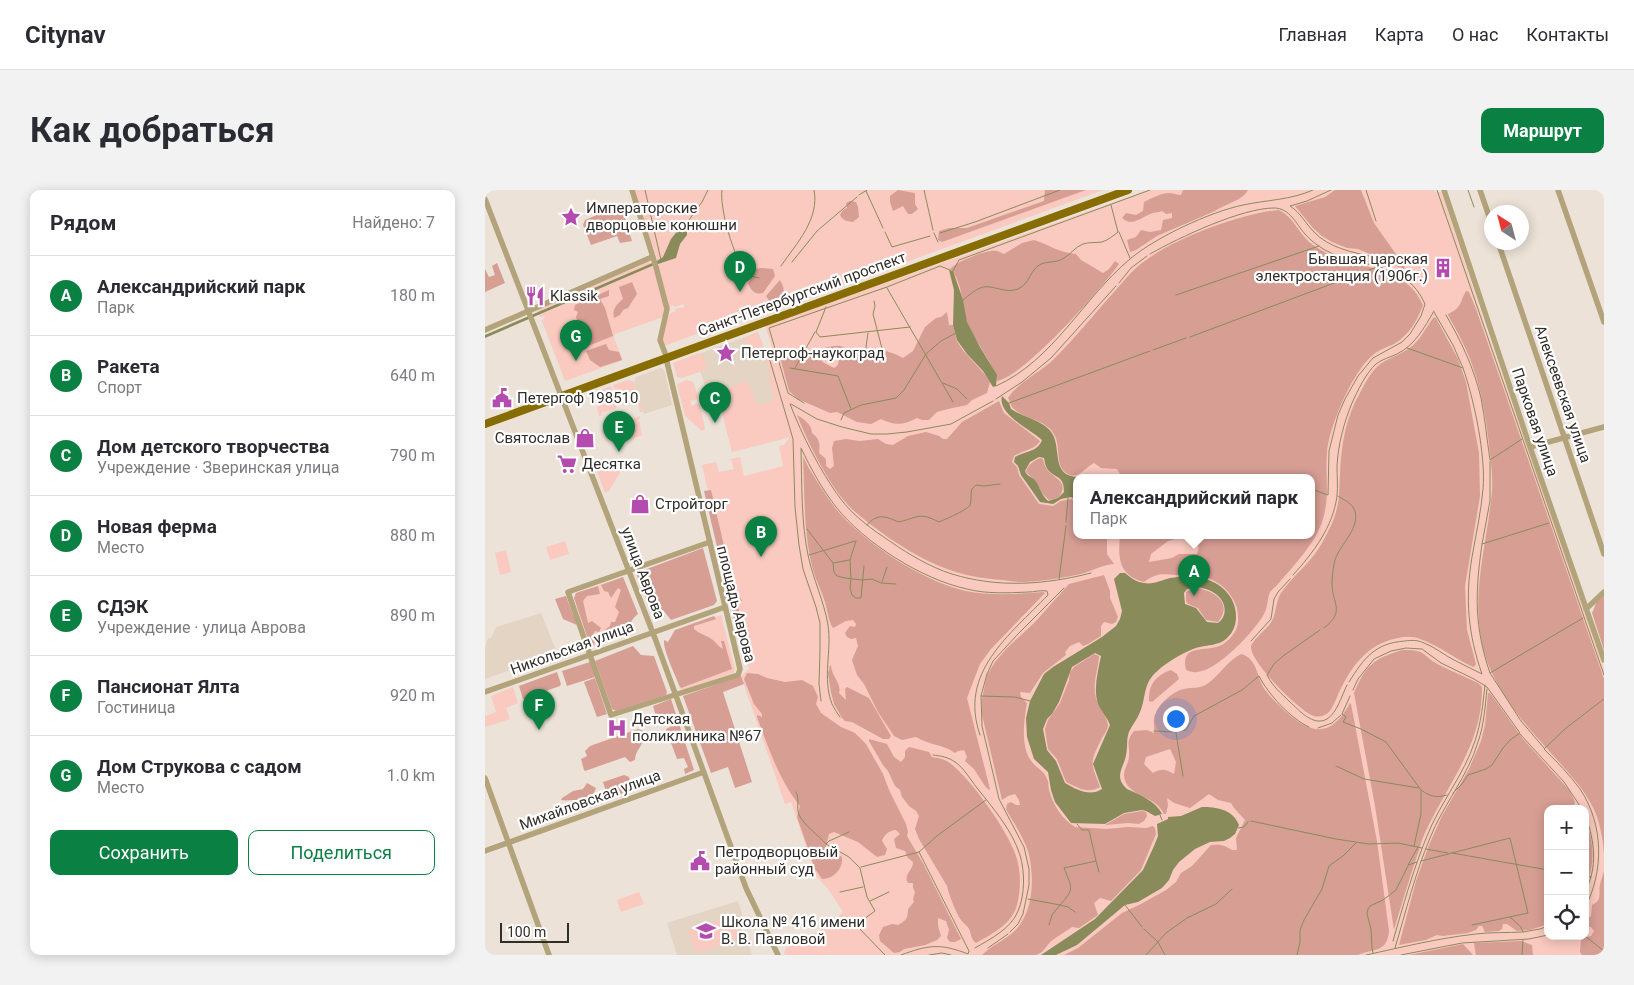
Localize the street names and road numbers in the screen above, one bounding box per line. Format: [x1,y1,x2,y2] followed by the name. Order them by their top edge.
[696,248,908,340] street label: Санкт-Петербургский проспект
[1531,323,1595,465] street label: Алексеевская улица
[1508,365,1562,479] street label: Парковая улица
[617,525,669,621] street label: улица Аврова
[713,544,759,664] street label: площадь Аврова
[508,617,636,679] street label: Никольская улица
[517,766,663,834] street label: Михайловская улица

